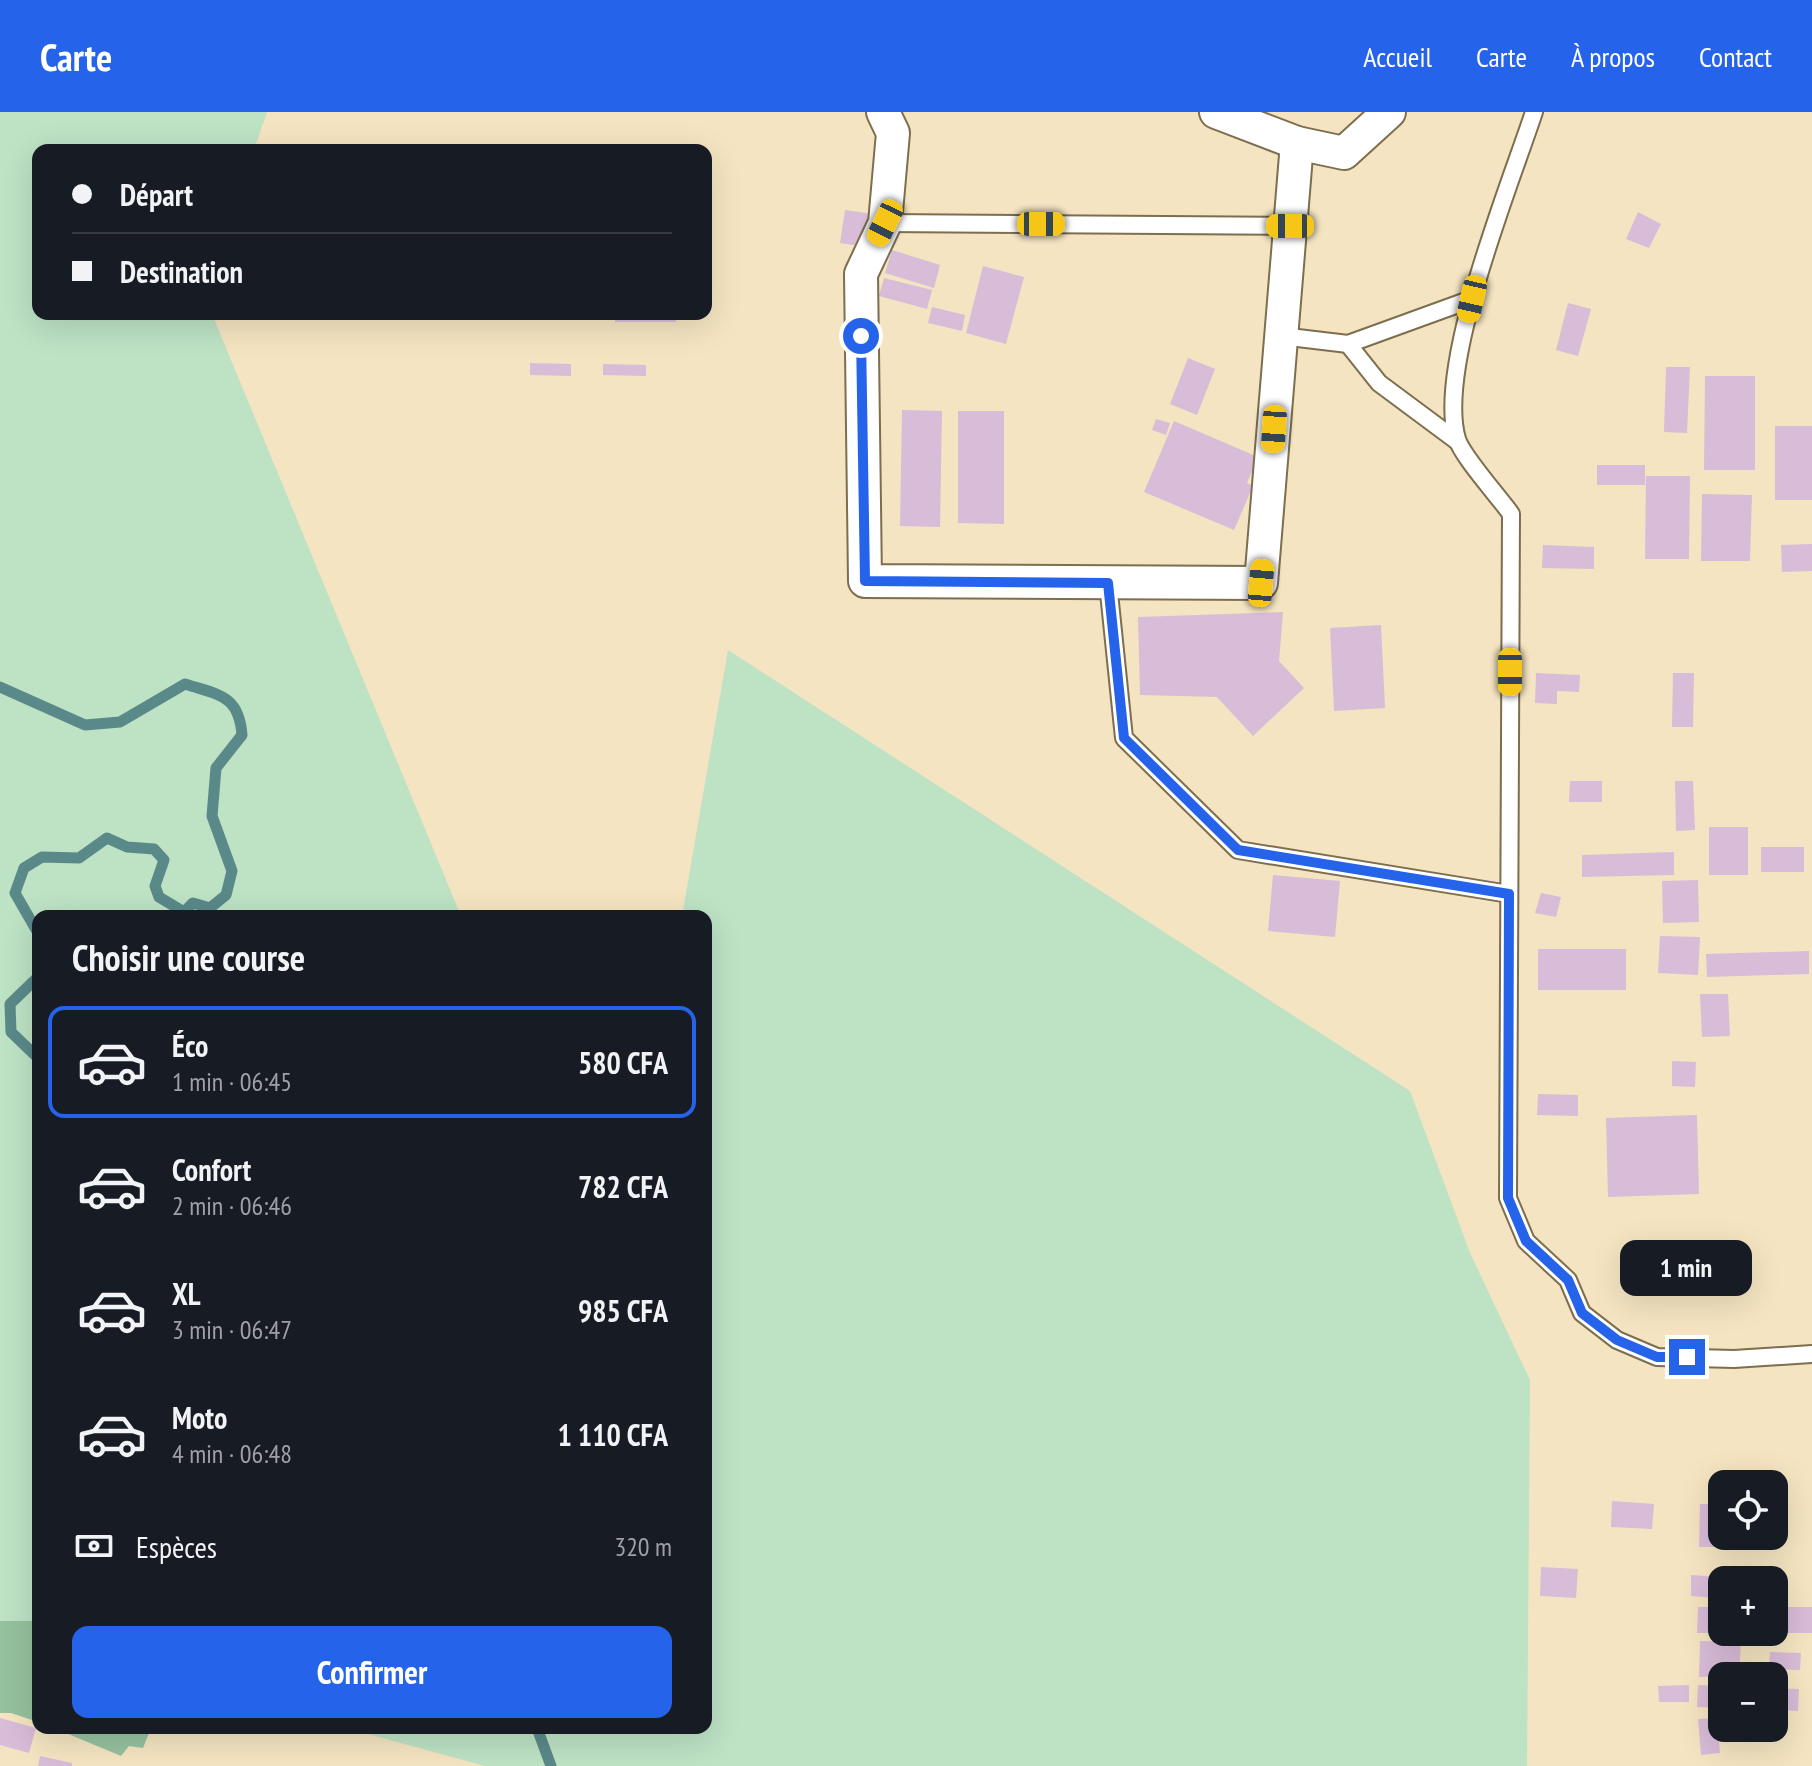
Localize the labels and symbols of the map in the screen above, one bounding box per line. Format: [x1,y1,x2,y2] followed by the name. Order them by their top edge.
[864,196,906,250] car
[1017,212,1065,236] car
[1266,214,1314,238] car
[1455,273,1489,325] car
[843,318,879,354] route start
[1260,404,1288,454] car
[1247,558,1275,608] car
[1498,648,1522,696] car
[1621,1241,1753,1297] callout: 1 min
[1669,1339,1705,1375] route end

